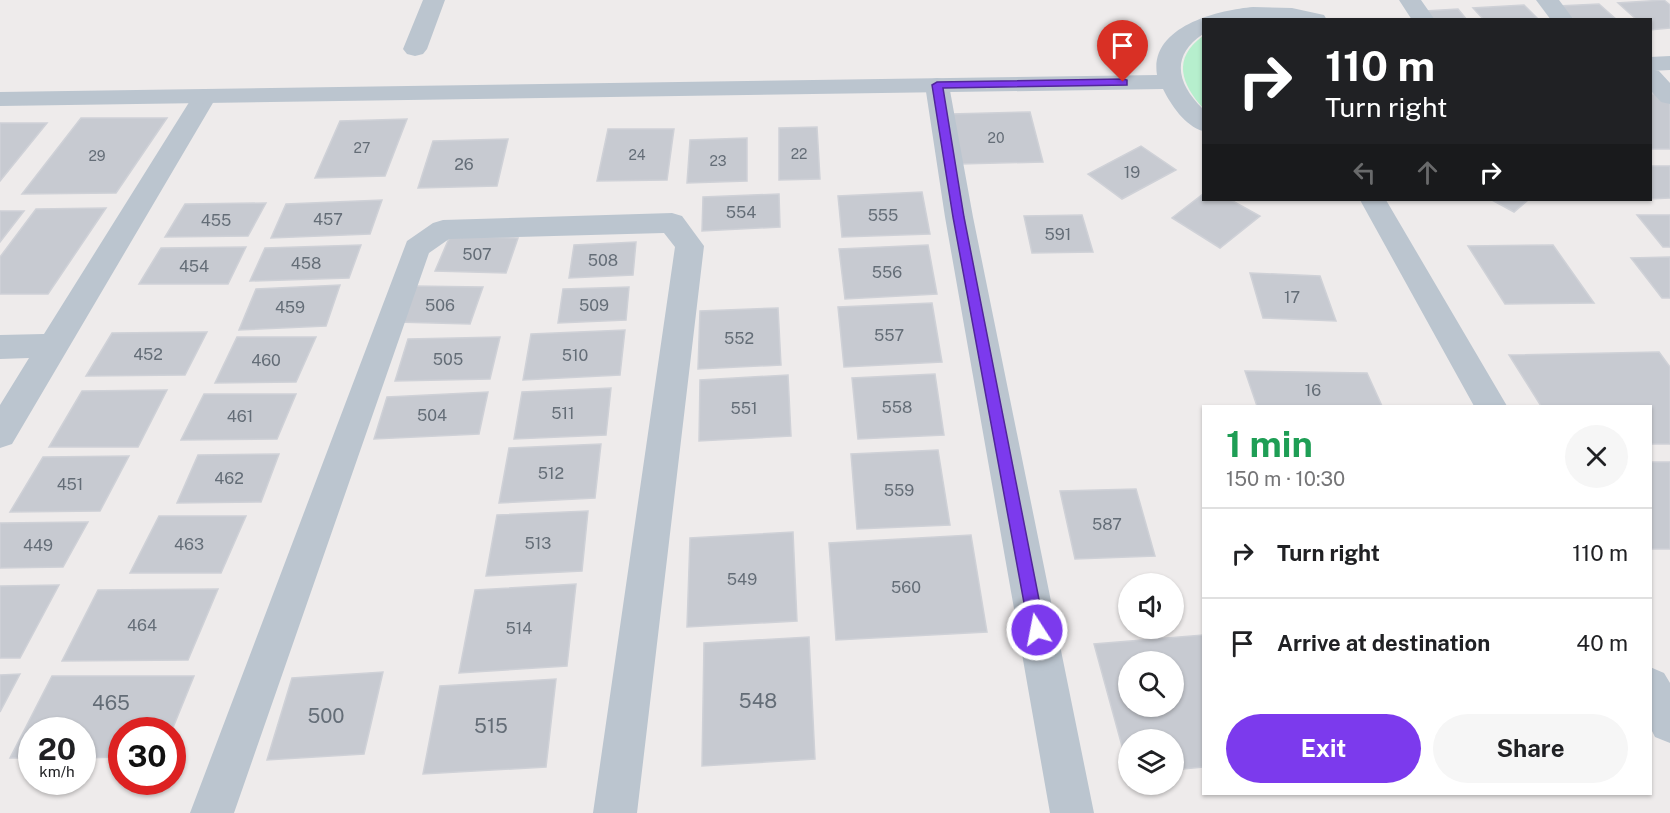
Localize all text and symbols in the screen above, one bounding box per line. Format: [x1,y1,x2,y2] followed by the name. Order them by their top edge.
[1097,20,1148,82] pin
[1106,29,1139,62] icon: arrive
[1325,41,1435,90] text: 110 m
[1226,42,1304,120] icon: right
[1325,91,1448,123] text: Turn right
[988,130,1004,146] house number: 20
[354,140,370,156] house number: 27
[791,146,807,162] house number: 22
[628,147,646,163] house number: 24
[88,148,106,164] house number: 29
[709,153,727,169] house number: 23
[454,155,474,174] house number: 26
[1348,156,1381,189] icon: left
[1411,156,1444,189] icon: ahead
[1474,156,1507,189] icon: right
[1124,163,1140,182] house number: 19
[726,203,756,222] house number: 554
[868,206,898,225] house number: 555
[313,210,343,229] house number: 457
[201,211,231,230] house number: 455
[1045,225,1071,244] house number: 591
[462,245,492,264] house number: 507
[588,251,618,270] house number: 508
[291,254,321,273] house number: 458
[179,257,209,276] house number: 454
[872,263,902,282] house number: 556
[1284,288,1300,307] house number: 17
[425,296,455,315] house number: 506
[579,296,609,315] house number: 509
[275,298,305,317] house number: 459
[874,326,904,345] house number: 557
[724,329,754,348] house number: 552
[133,345,163,364] house number: 452
[562,346,588,365] house number: 510
[433,350,463,369] house number: 505
[251,351,281,370] house number: 460
[1305,381,1321,400] house number: 16
[882,398,912,417] house number: 558
[730,399,758,418] house number: 551
[551,404,575,423] house number: 511
[417,406,447,425] house number: 504
[227,407,253,426] house number: 461
[1226,423,1313,465] text: 1 min
[1565,425,1628,488] button: close
[538,464,564,483] house number: 512
[1226,467,1345,491] text: 150 m · 10:30
[214,469,244,488] house number: 462
[57,475,83,494] house number: 451
[884,481,914,500] house number: 559
[1092,515,1122,534] house number: 587
[525,534,551,553] house number: 513
[174,535,204,554] house number: 463
[23,536,53,555] house number: 449
[1226,537,1259,570] icon: right
[1277,540,1380,566] text: Turn right
[1572,540,1628,566] text: 110 m
[727,570,757,589] house number: 549
[1118,573,1184,795] map controls
[1118,573,1184,639] button: sound
[891,578,921,597] house number: 560
[1005,598,1069,662] position arrow
[127,616,157,635] house number: 464
[506,619,532,638] house number: 514
[1226,627,1259,660] icon: arrive
[1277,630,1490,656] text: Arrive at destination
[1576,630,1628,656] text: 40 m
[1118,651,1184,717] button: search
[739,689,777,713] house number: 548
[92,691,130,715] house number: 465
[307,704,345,728] house number: 500
[474,714,508,738] house number: 515
[1226,714,1421,783] button: Exit
[1433,714,1628,783] button: Share
[108,717,186,795] speed limit sign: 30
[1118,729,1184,795] button: layers
[38,731,76,767] text: 20
[39,763,75,780] text: km/h

